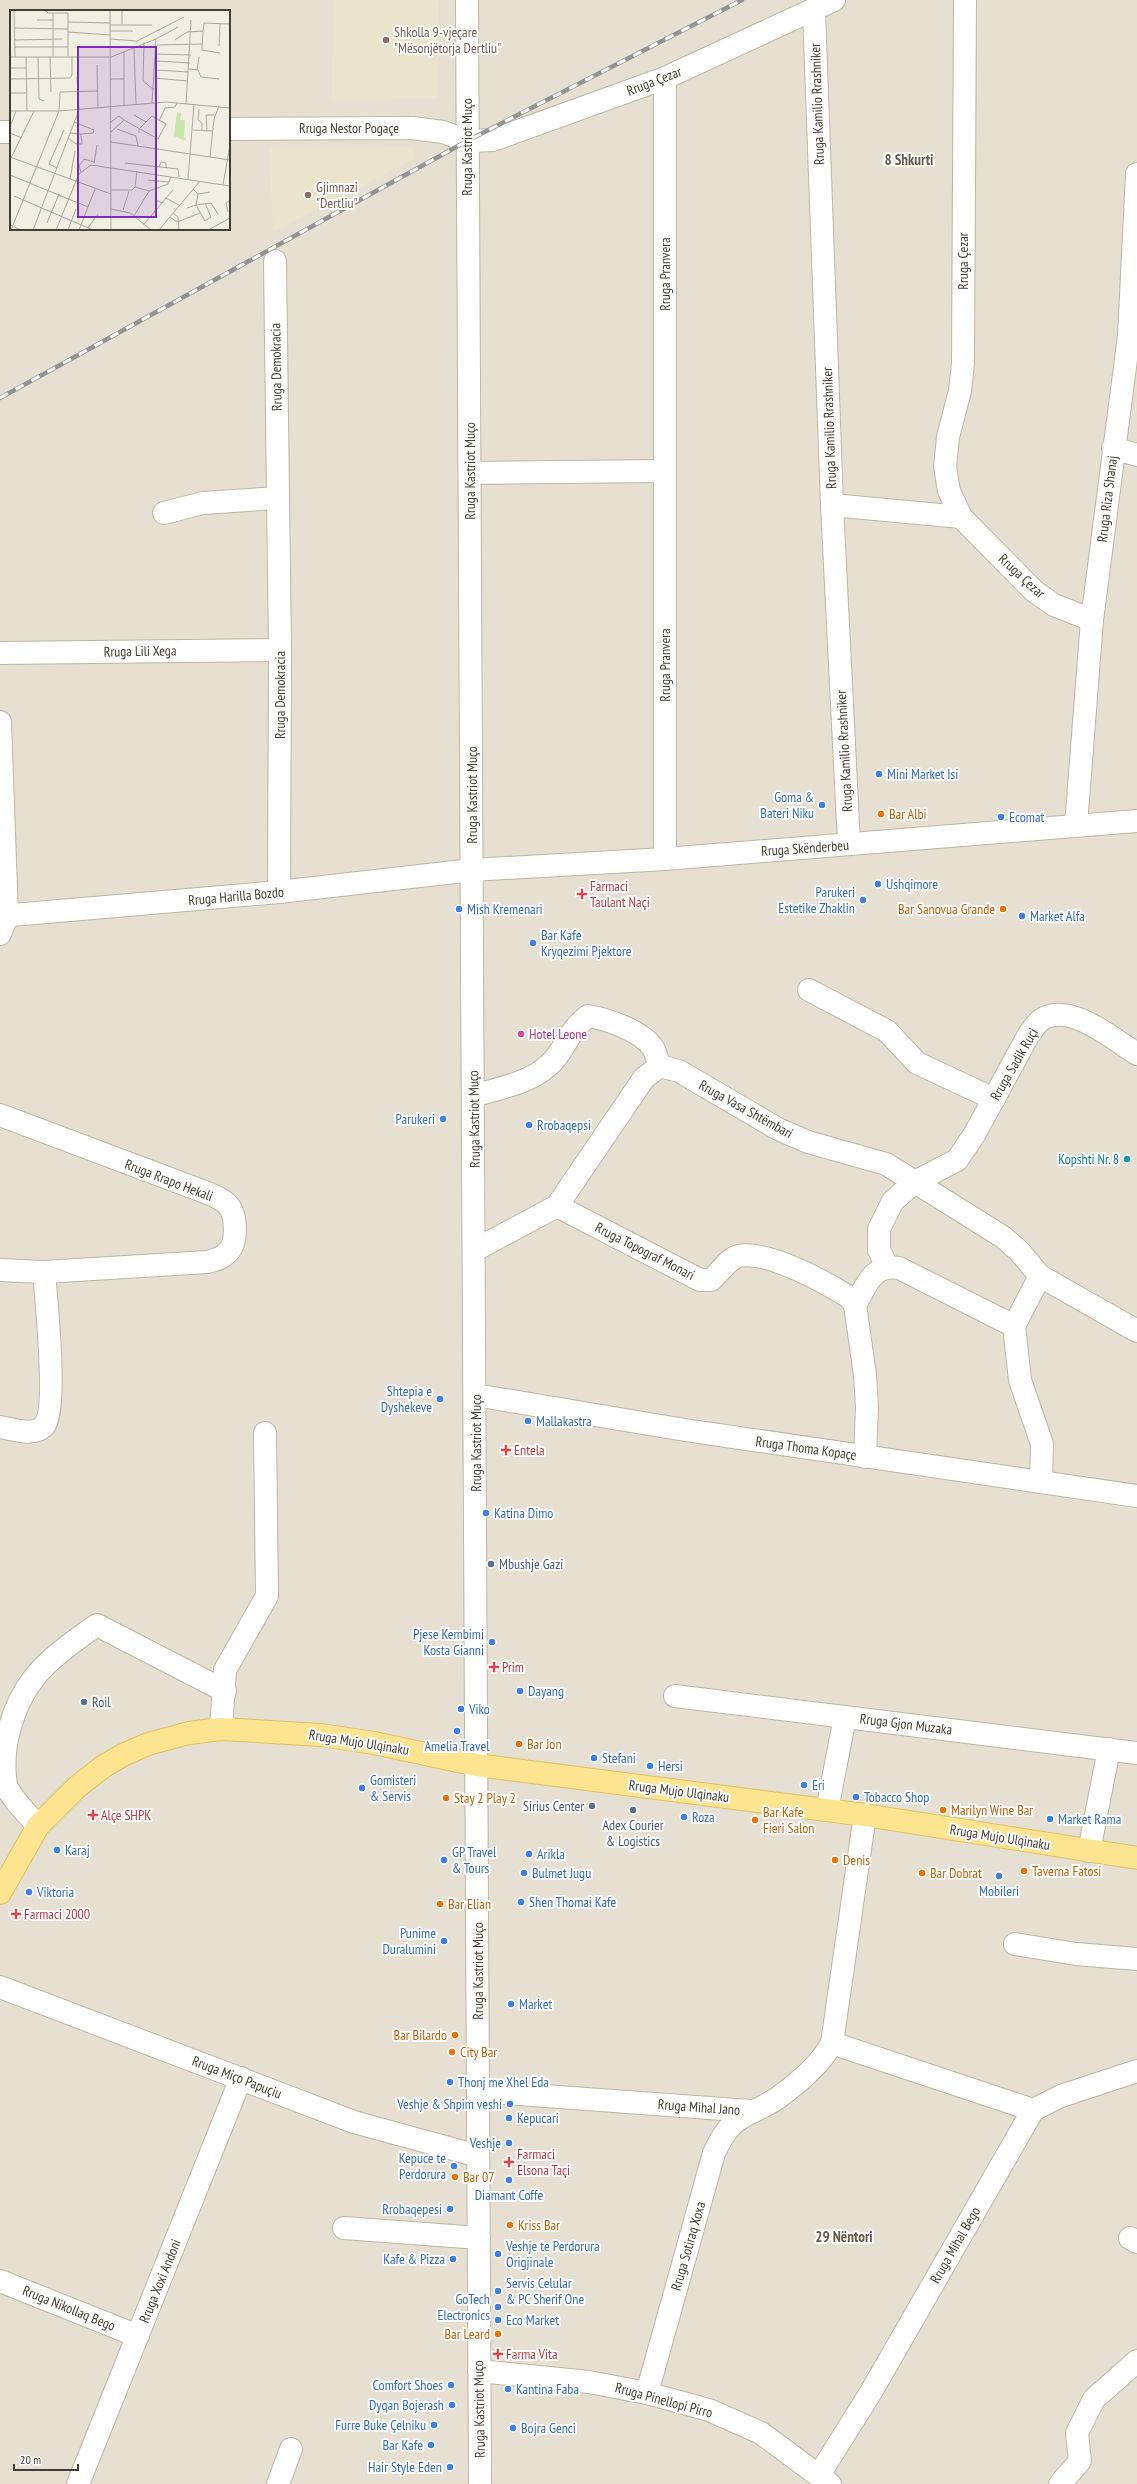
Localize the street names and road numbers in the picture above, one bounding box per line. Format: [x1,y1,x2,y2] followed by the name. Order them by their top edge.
[806,43,828,165] street label: Rruga Kamilio Rrashniker
[624,62,684,100] street label: Rruga Çezar
[458,98,476,196] street label: Rruga Kastriot Muço
[299,119,399,137] street label: Rruga Nestor Pogaçe
[954,232,972,290] street label: Rruga Çezar
[656,237,674,311] street label: Rruga Pranvera
[266,323,286,411] street label: Rruga Demokracia
[818,367,840,489] street label: Rruga Kamilio Rrashniker
[461,422,479,520] street label: Rruga Kastriot Muço
[1093,455,1121,543] street label: Rruga Riza Shanaj
[995,550,1049,602] street label: Rruga Çezar
[656,628,674,702] street label: Rruga Pranvera
[103,641,177,661] street label: Rruga Lili Xega
[271,651,289,739] street label: Rruga Demokracia
[832,689,856,812] street label: Rruga Kamilio Rrashniker
[463,746,481,844] street label: Rruga Kastriot Muço
[760,836,850,860] street label: Rruga Skënderbeu
[187,883,285,909] street label: Rruga Harilla Bozdo
[986,1025,1042,1103] street label: Rruga Sadik Ruçi
[464,1070,484,1168] street label: Rruga Kastriot Muço
[696,1076,796,1142] street label: Rruga Vasa Shtëmbari
[122,1155,216,1205] street label: Rruga Rrapo Hekali
[592,1218,698,1284] street label: Rruga Topograf Monari
[467,1394,485,1492] street label: Rruga Kastriot Muço
[754,1432,858,1464] street label: Rruga Thoma Kopaçe
[859,1709,953,1739] street label: Rruga Gjon Muzaka
[308,1725,410,1759] street label: Rruga Mujo Ulqinaku
[628,1776,730,1806] street label: Rruga Mujo Ulqinaku
[949,1820,1051,1854] street label: Rruga Mujo Ulqinaku
[469,1922,487,2020] street label: Rruga Kastriot Muço
[190,2052,284,2102] street label: Rruga Miço Papuçiu
[657,2095,741,2119] street label: Rruga Mihal Jano
[667,2199,709,2293] street label: Rruga Sotiraq Xoxa
[926,2203,984,2287] street label: Rruga Mihal Bego
[135,2237,185,2325] street label: Rruga Xoxi Andoni
[20,2281,118,2335] street label: Rruga Nikollaq Bego
[469,2360,489,2458] street label: Rruga Kastriot Muço
[613,2378,715,2422] street label: Rruga Pinellopi Pirro

